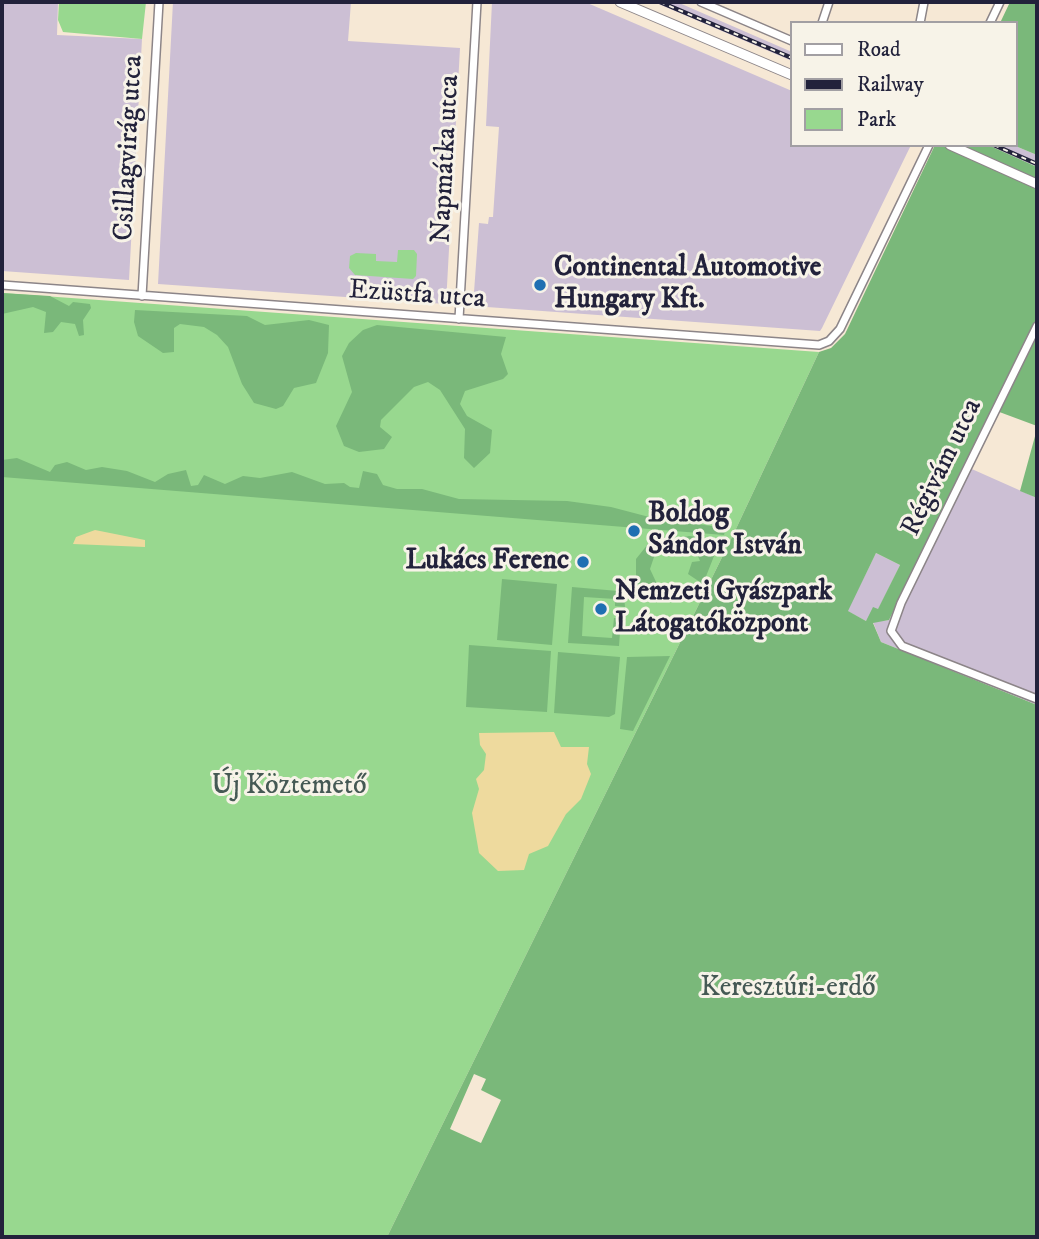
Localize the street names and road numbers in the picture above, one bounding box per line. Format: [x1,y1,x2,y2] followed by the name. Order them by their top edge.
[108,54,152,242] street label: Csillagvirág utca
[426,74,468,244] street label: Napmátka utca
[347,274,487,318] street label: Ezüstfa utca
[895,394,991,542] street label: Régivám utca

